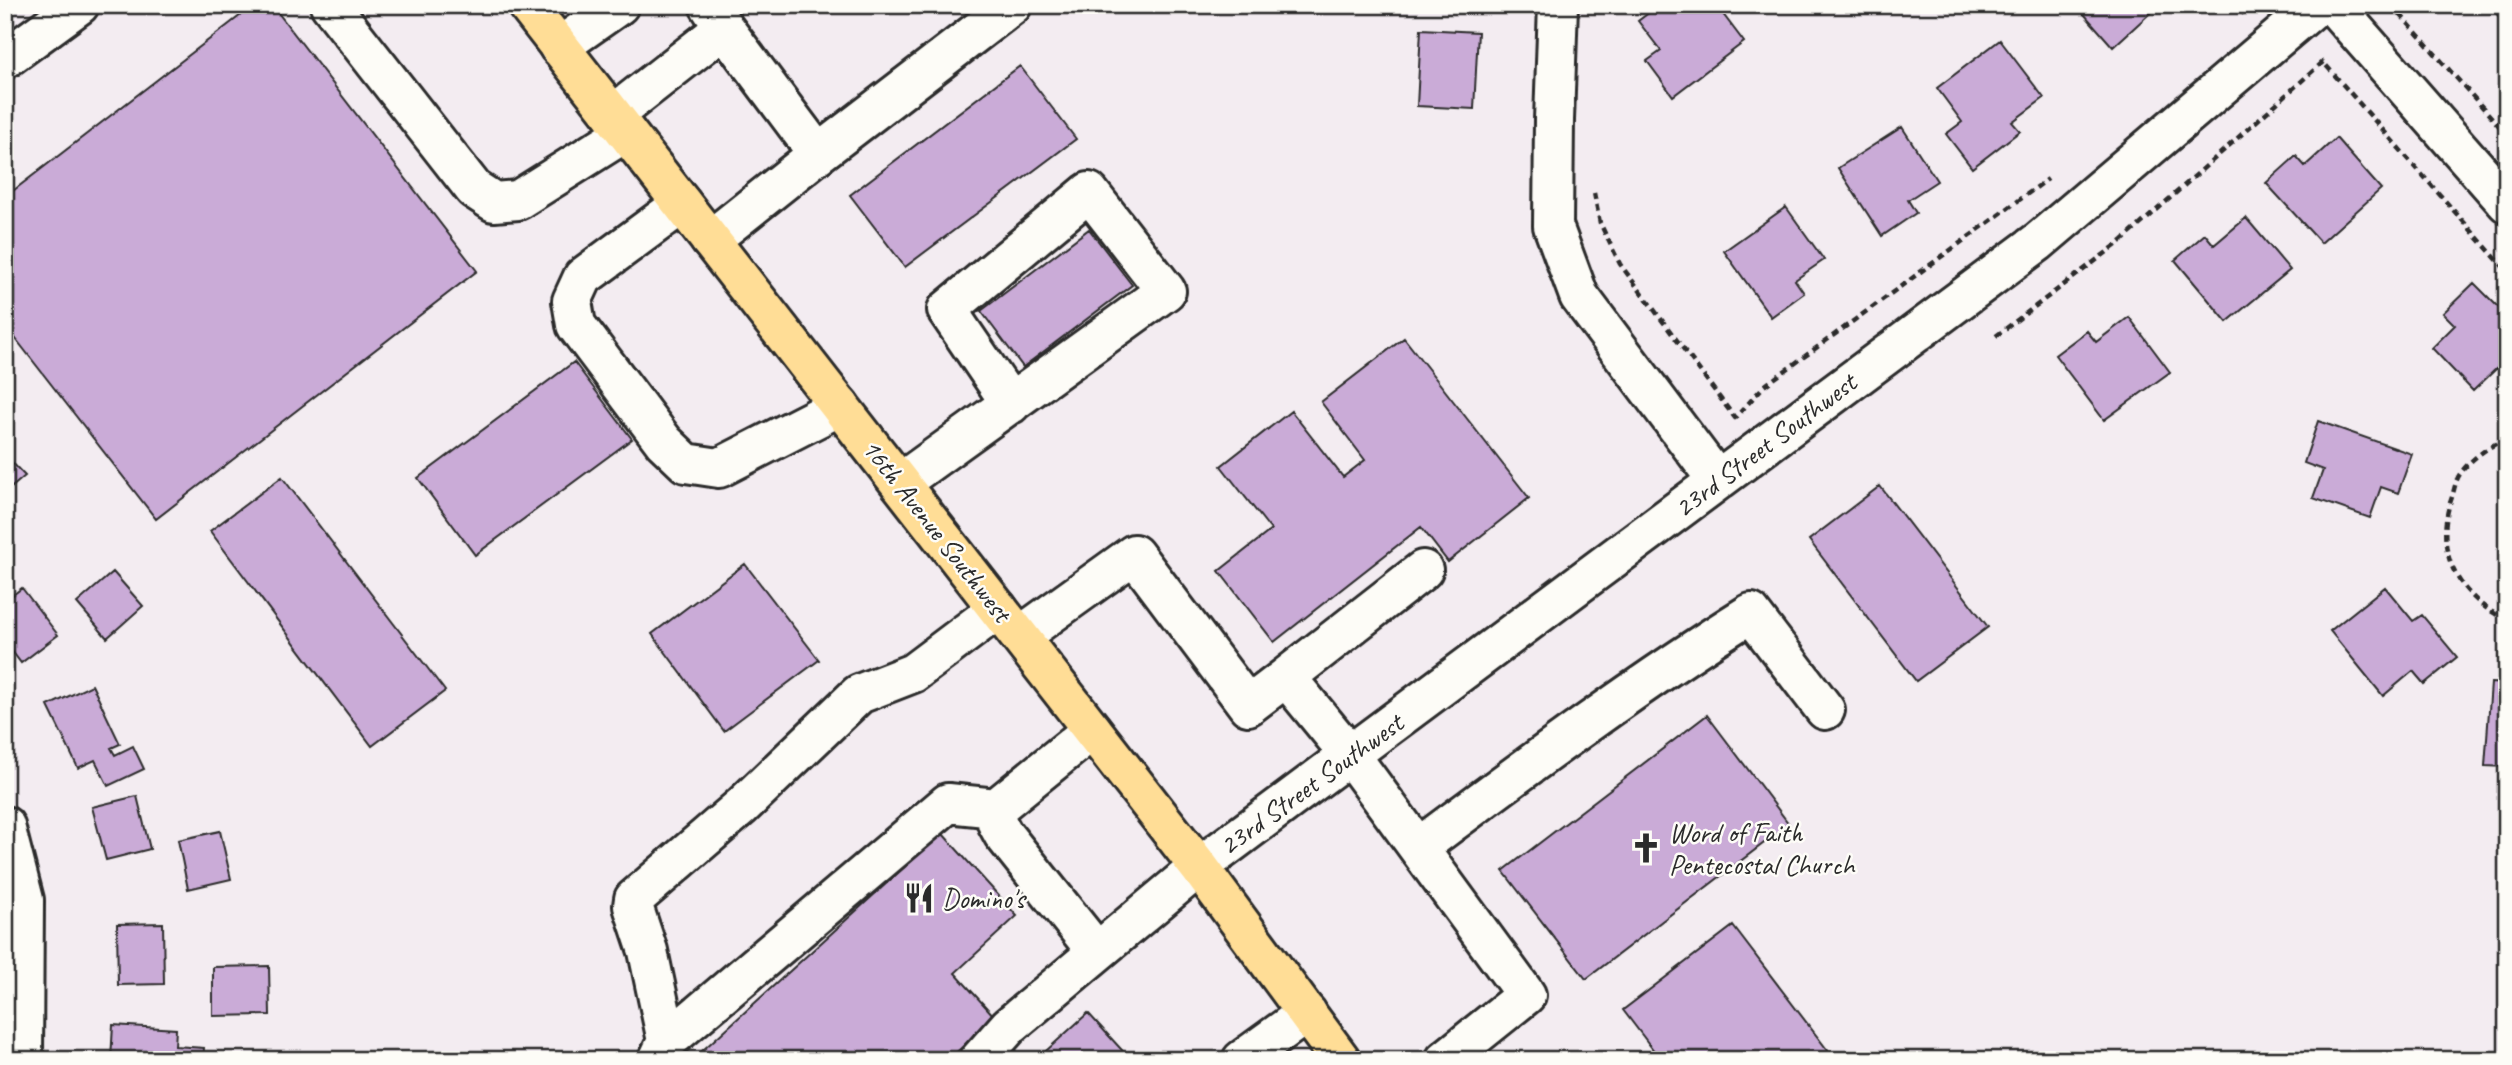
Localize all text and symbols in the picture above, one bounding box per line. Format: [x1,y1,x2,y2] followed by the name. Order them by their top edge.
[1667,364,1865,525] street label: 23rd Street Southwest
[855,431,1021,631] street label: 16th Avenue Southwest
[1212,704,1412,862] street label: 23rd Street Southwest
[1669,815,1856,882] place label: Word of Faith Pentecostal Church
[1629,831,1663,865] church icon: Word of Faith Pentecostal Church
[902,881,936,915] restaurant icon: Domino's
[942,881,1027,916] place label: Domino's

